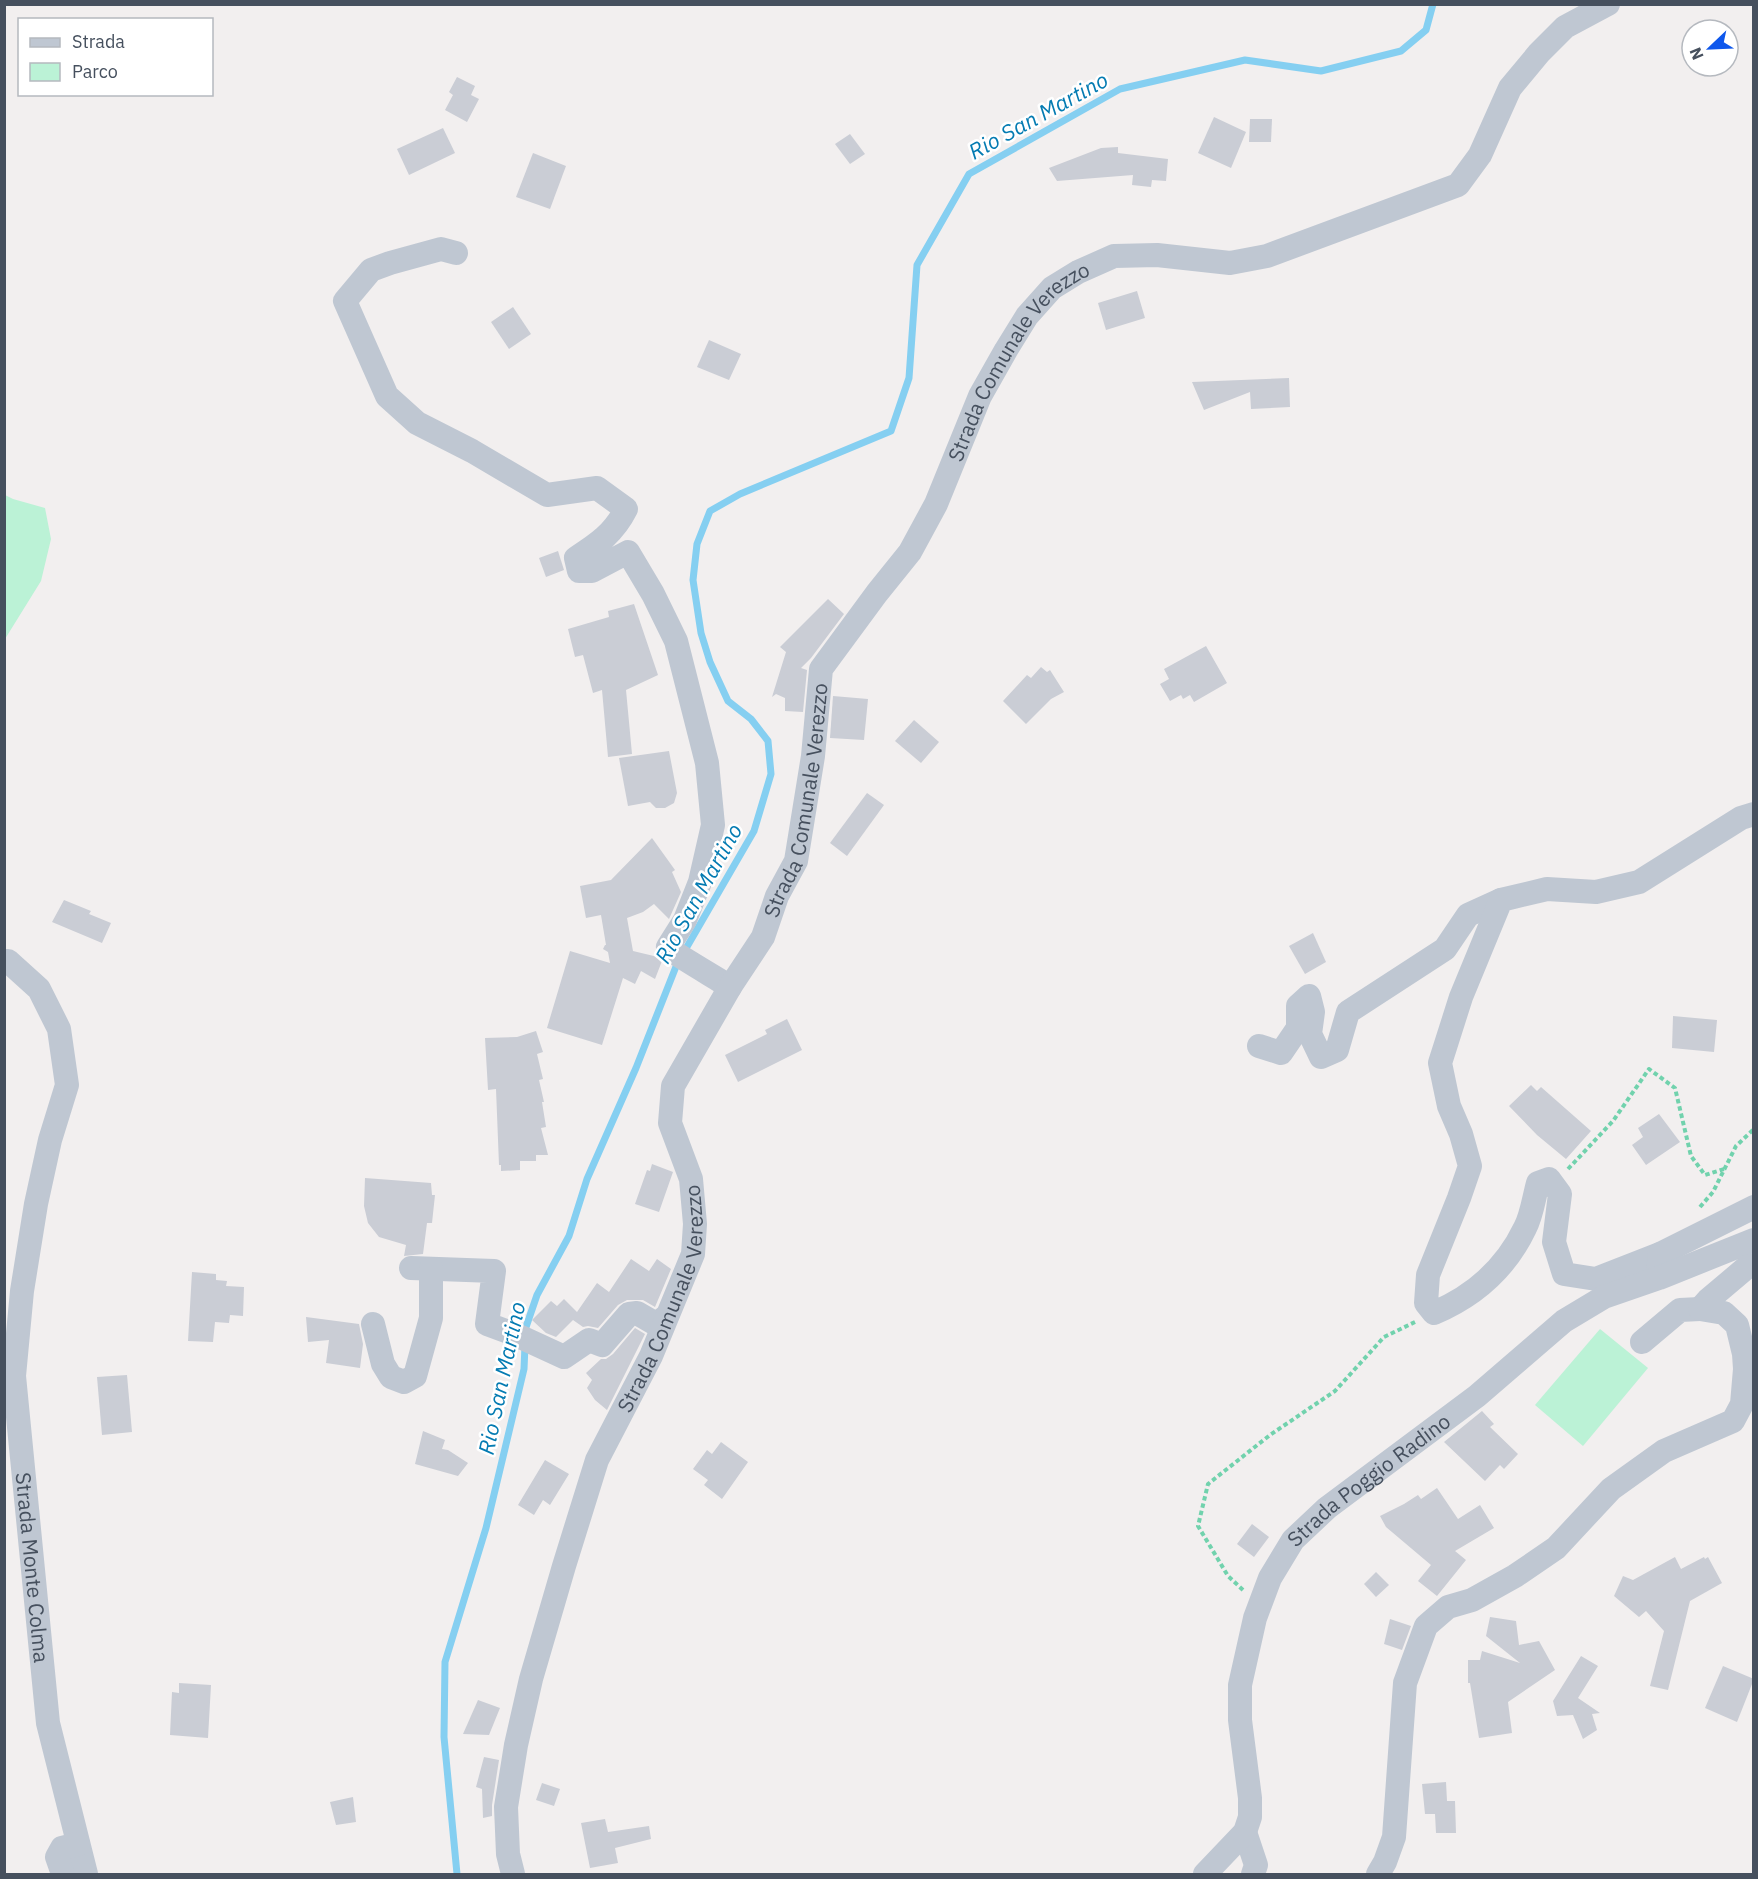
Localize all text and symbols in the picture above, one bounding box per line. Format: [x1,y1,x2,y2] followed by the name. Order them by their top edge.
[18,18,213,96] legend
[1680,18,1740,78] north arrow
[72,30,125,53] text: Strada
[1685,45,1708,63] text: N
[72,60,118,83] text: Parco
[963,65,1113,165] water label: Rio San Martino
[941,255,1094,466] street label: Strada Comunale Verezzo
[757,682,834,921] street label: Strada Comunale Verezzo
[648,818,748,968] water label: Rio San Martino
[610,1184,709,1417] street label: Strada Comunale Verezzo
[471,1299,531,1457] water label: Rio San Martino
[1281,1407,1456,1553] street label: Strada Poggio Radino
[9,1471,56,1664] street label: Strada Monte Colma

